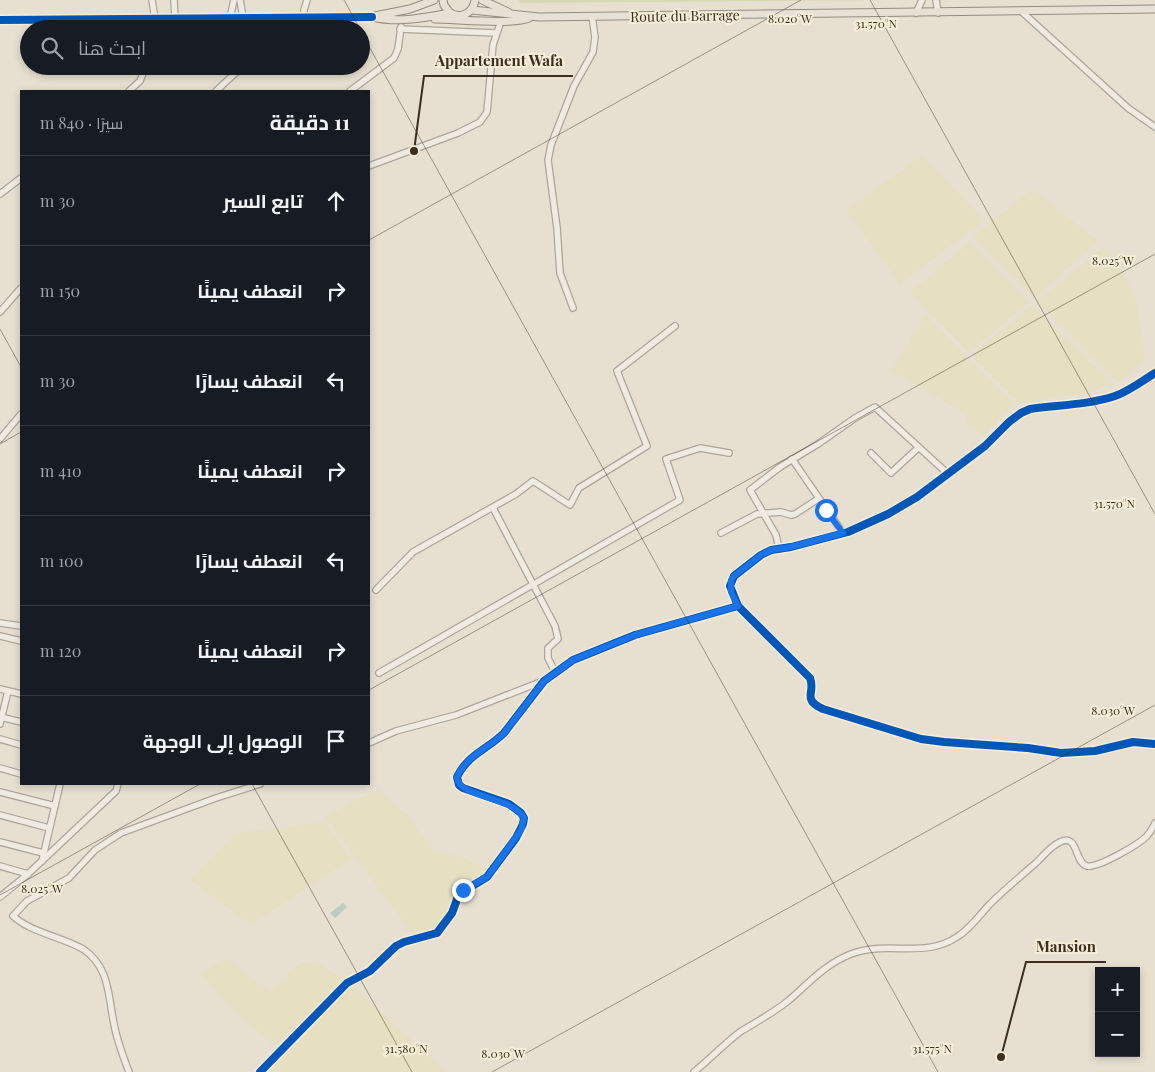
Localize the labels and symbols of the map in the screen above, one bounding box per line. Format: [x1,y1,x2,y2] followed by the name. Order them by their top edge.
[630,5,740,26] street label: Route du Barrage
[768,10,812,26] text: 8.020°W
[855,15,898,31] text: 31.570°N
[424,46,573,76] callout: Appartement Wafa
[434,50,563,70] text: Appartement Wafa
[1092,252,1134,268] text: 8.025°W
[1093,495,1136,511] text: 31.570°N
[815,499,838,522] route start
[1091,702,1135,718] text: 8.030°W
[452,879,475,902] route end
[21,880,63,896] text: 8.025°W
[1026,932,1106,962] callout: Mansion
[1036,936,1097,956] text: Mansion
[384,1040,428,1056] text: 31.580°N
[912,1040,953,1056] text: 31.575°N
[481,1045,525,1061] text: 8.030°W

